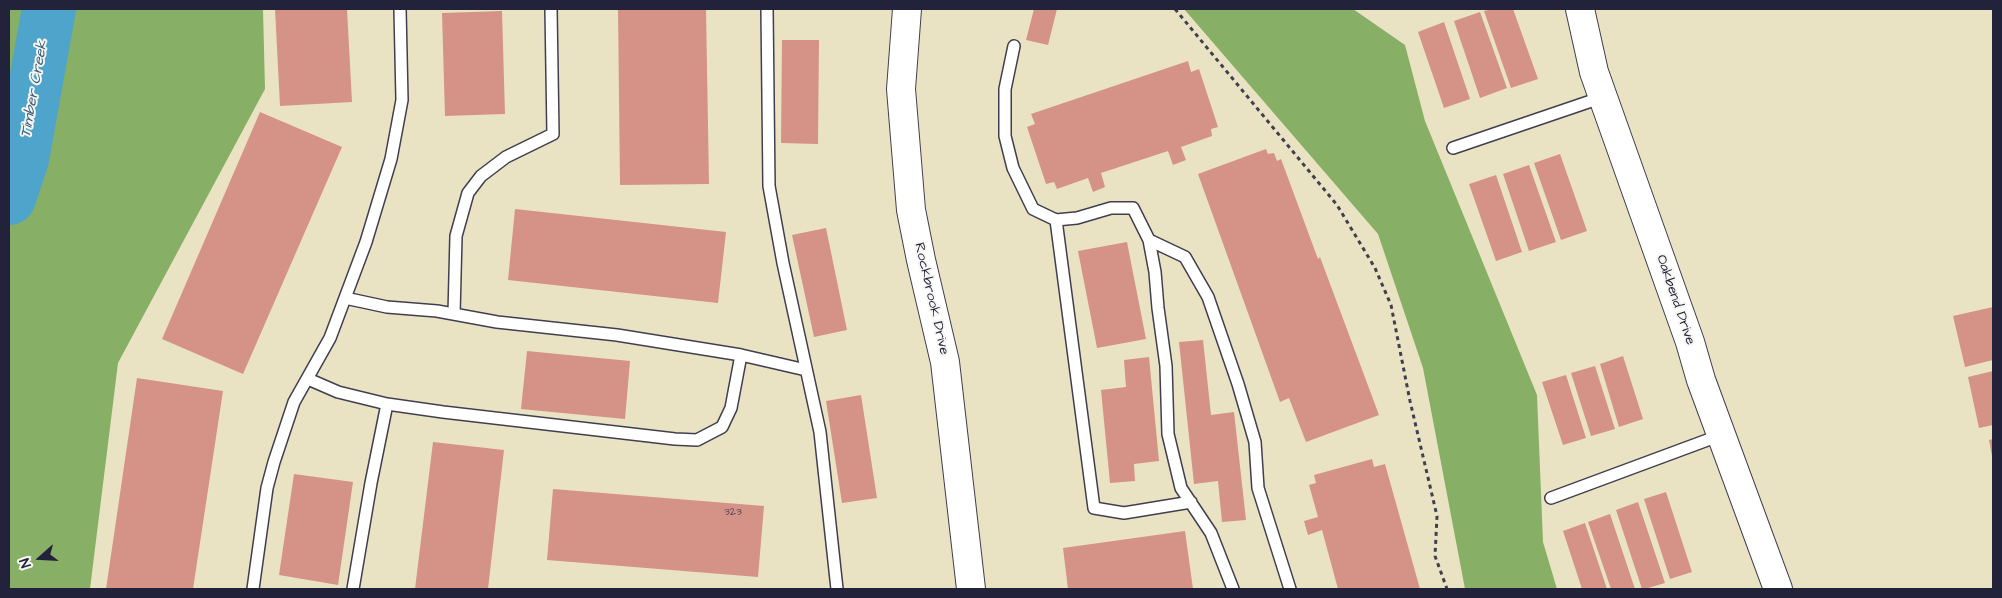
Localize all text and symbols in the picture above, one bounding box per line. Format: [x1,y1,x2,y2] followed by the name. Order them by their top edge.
[18,39,52,139] water label: Timber Creek
[910,241,952,357] street label: Rockbrook Drive
[1652,253,1698,347] street label: Oakbend Drive
[724,506,742,520] house number: 323
[15,533,65,583] north arrow
[15,555,37,570] text: N

